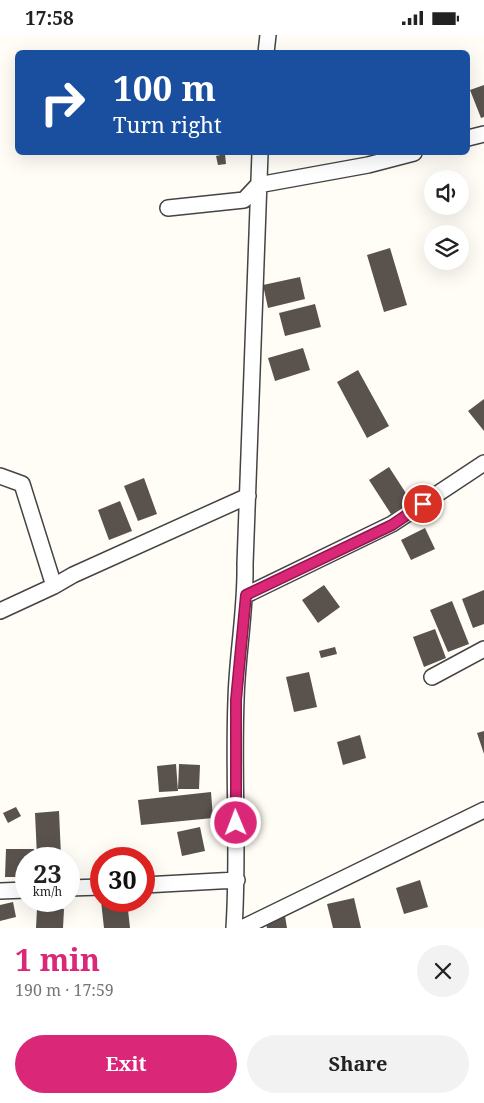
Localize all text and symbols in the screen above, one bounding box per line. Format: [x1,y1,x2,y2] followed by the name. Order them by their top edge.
[25,5,74,31] text: 17:58
[113,64,216,111] text: 100 m
[30,70,95,135] icon: right
[113,109,222,139] text: Turn right
[424,170,469,270] map controls
[424,170,469,215] button: sound
[424,225,469,270] button: layers
[402,483,444,525] pin
[409,490,437,518] icon: arrive
[209,796,261,848] position arrow
[90,847,155,912] speed limit sign: 30
[33,856,62,890] text: 23
[33,883,62,900] text: km/h
[15,939,100,980] text: 1 min
[417,945,469,997] button: close
[15,979,114,1001] text: 190 m · 17:59
[15,1035,237,1093] button: Exit
[247,1035,469,1093] button: Share

